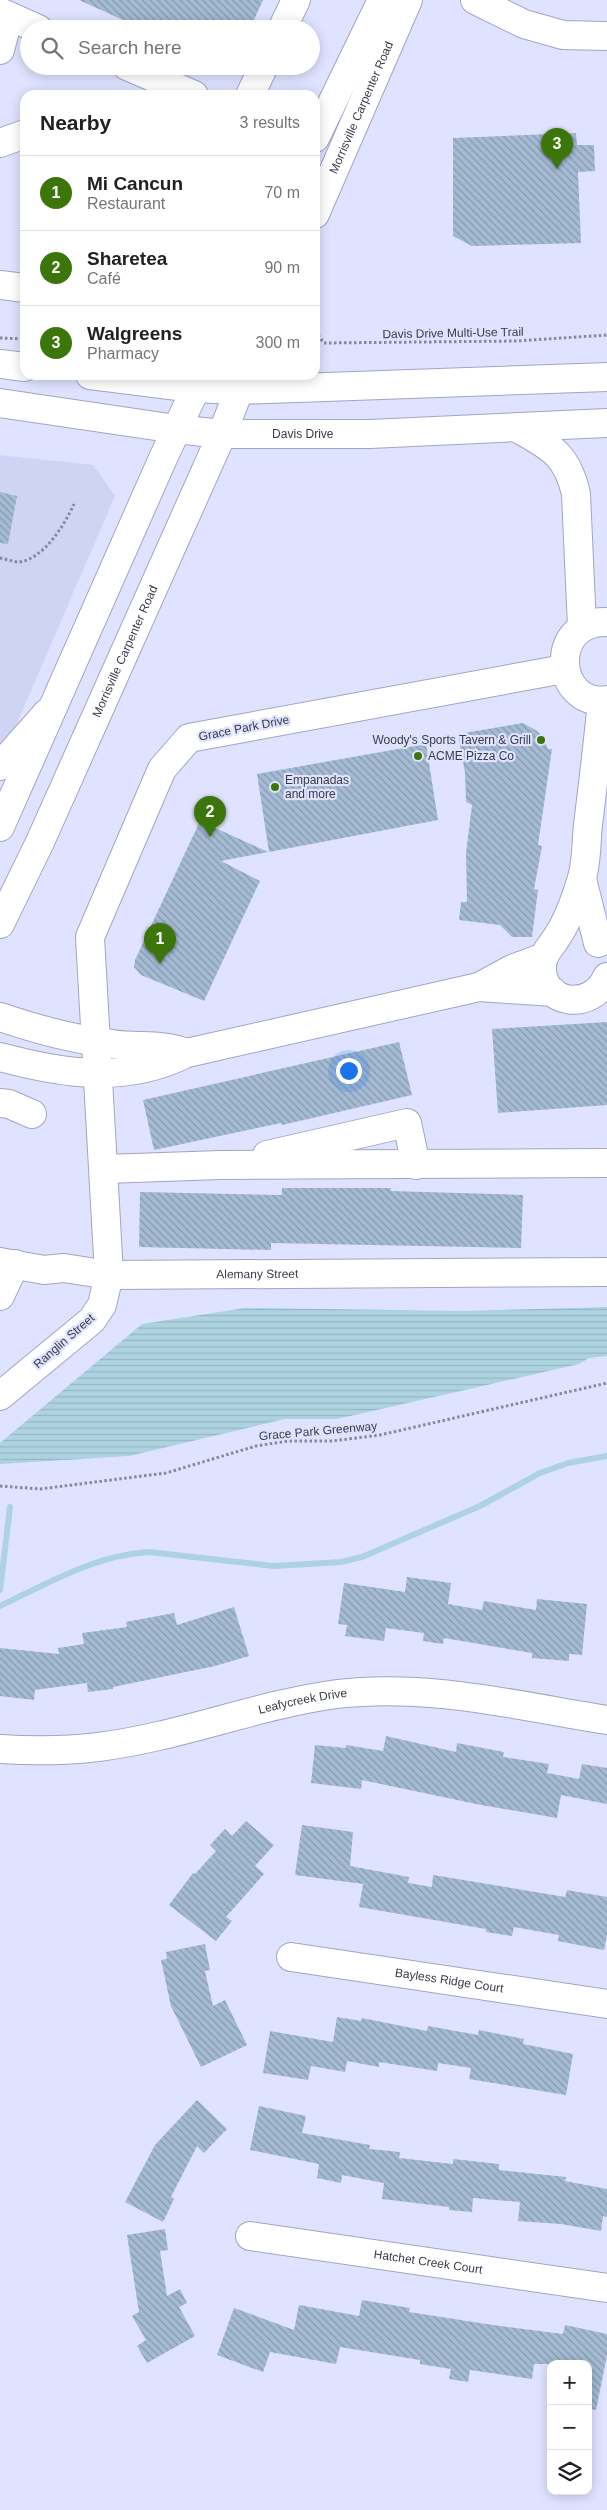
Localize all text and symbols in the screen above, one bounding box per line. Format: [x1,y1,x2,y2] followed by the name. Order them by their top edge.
[20,20,320,75] search box
[38,34,66,62] icon: search
[78,37,182,58] text: Search here
[326,39,396,176] street label: Morrisville Carpenter Road
[40,111,111,134] text: Nearby
[240,114,300,131] text: 3 results
[541,128,573,169] pin: 3
[87,173,183,194] text: Mi Cancun
[52,184,60,201] text: 1
[264,184,300,201] text: 70 m
[87,195,165,212] text: Restaurant
[87,248,167,269] text: Sharetea
[52,259,60,276] text: 2
[264,259,300,276] text: 90 m
[87,270,121,287] text: Café
[87,323,182,344] text: Walgreens
[382,325,524,341] street label: Davis Drive Multi-Use Trail
[52,334,60,351] text: 3
[256,334,300,351] text: 300 m
[87,345,159,362] text: Pharmacy
[272,427,334,441] street label: Davis Drive
[90,583,161,719] street label: Morrisville Carpenter Road
[197,712,291,744] street label: Grace Park Drive
[372,733,531,747] place label: Woody's Sports Tavern & Grill
[535,734,547,746] marker: Woody's Sports Tavern & Grill
[428,749,514,763] place label: ACME Pizza Co
[412,750,424,762] marker: ACME Pizza Co
[285,773,349,801] place label: Empanadas and more
[269,781,281,793] marker: Empanadas and more
[194,796,226,837] pin: 2
[144,923,176,964] pin: 1
[336,1058,362,1084] your location
[216,1267,299,1281] street label: Alemany Street
[31,1310,98,1371] street label: Ranglin Street
[258,1419,378,1443] street label: Grace Park Greenway
[257,1686,348,1717] street label: Leafycreek Drive
[394,1966,505,1996] street label: Bayless Ridge Court
[373,2247,484,2277] street label: Hatchet Creek Court
[547,2360,592,2495] map controls
[547,2360,592,2405] button: +
[547,2405,592,2450] button: −
[547,2450,592,2495] button: layers

